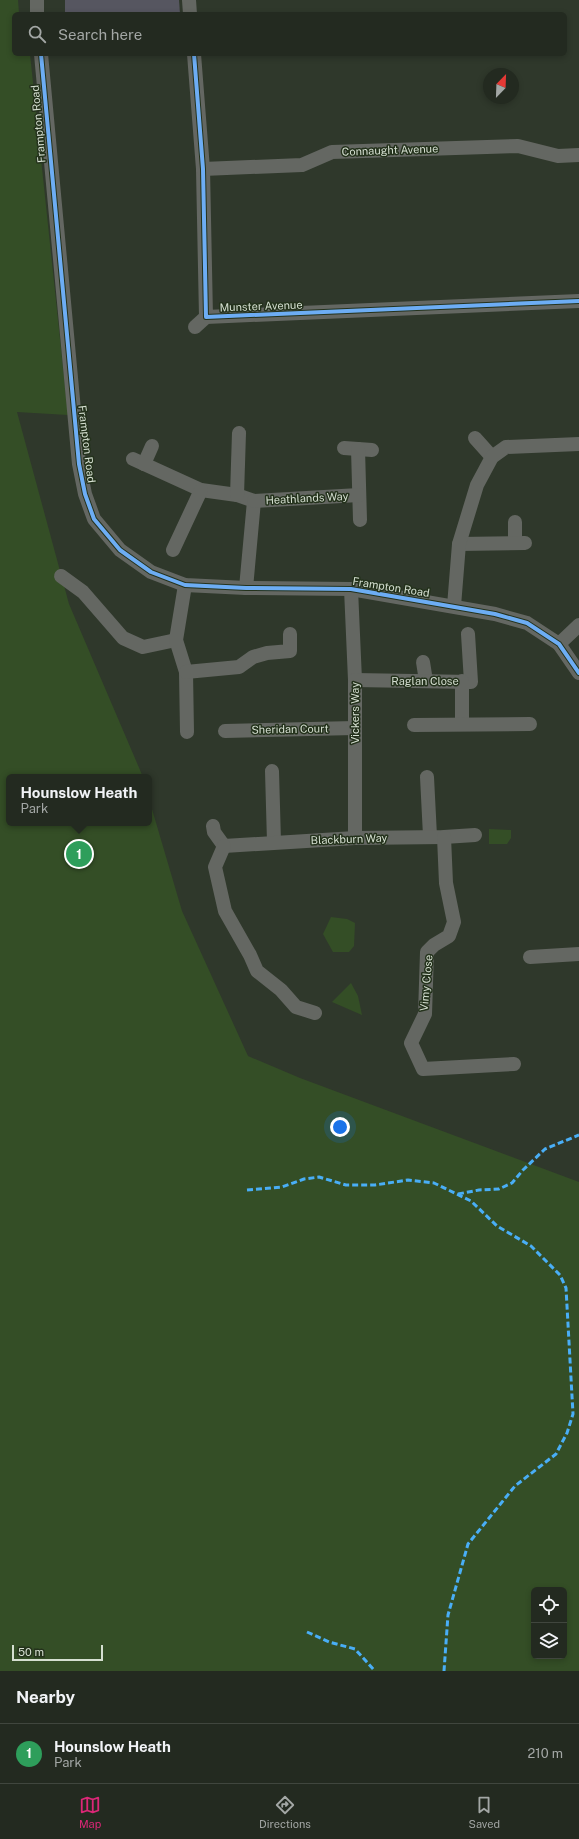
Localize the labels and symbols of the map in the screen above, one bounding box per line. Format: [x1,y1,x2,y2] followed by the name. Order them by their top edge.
[483,68,519,104] north arrow
[29,85,47,163] street label: Frampton Road
[342,142,438,158] street label: Connaught Avenue
[219,299,303,313] street label: Munster Avenue
[76,405,98,483] street label: Frampton Road
[265,490,349,506] street label: Heathlands Way
[352,575,430,599] street label: Frampton Road
[391,675,459,687] street label: Raglan Close
[349,682,361,744] street label: Vickers Way
[251,722,329,736] street label: Sheridan Court
[310,832,388,846] street label: Blackburn Way
[66,839,92,869] pin: 1
[418,954,434,1012] street label: Vimy Close
[330,1117,350,1137] your location
[12,1643,103,1662] scale bar

